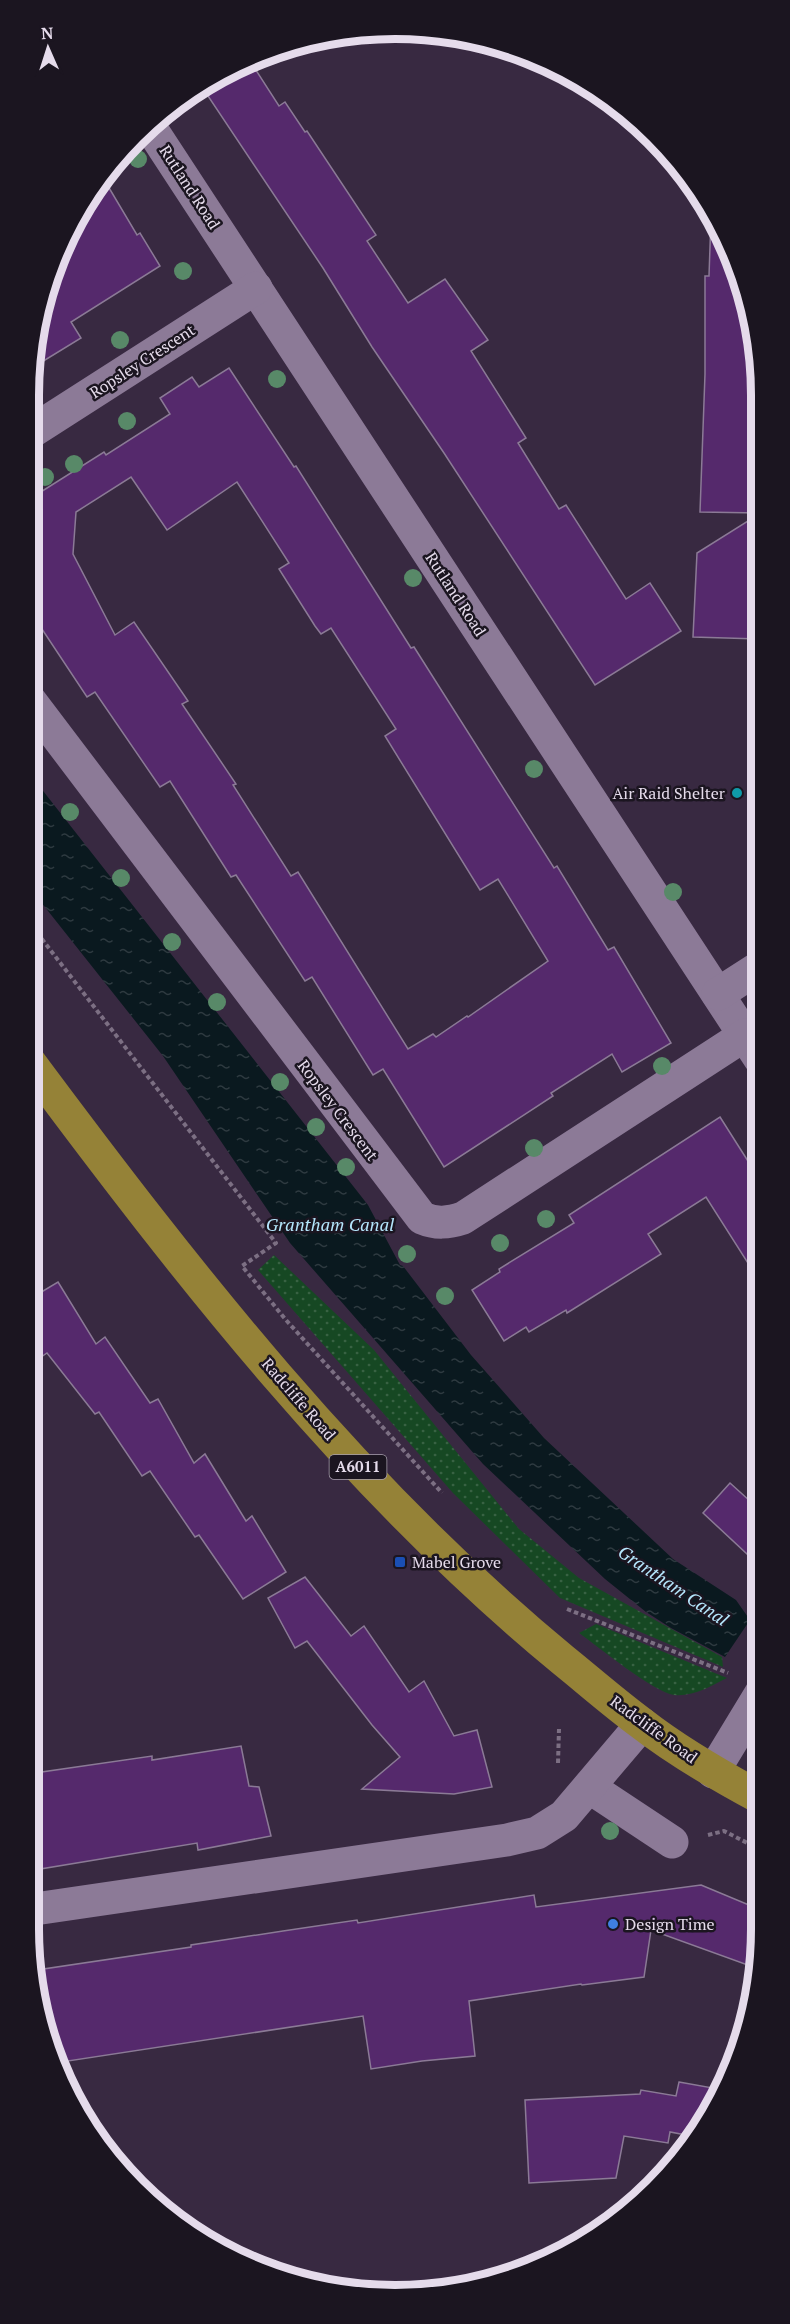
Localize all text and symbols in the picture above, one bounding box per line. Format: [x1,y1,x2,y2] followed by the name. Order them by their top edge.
[18,18,78,78] north arrow
[41,22,54,44] text: N
[155,141,225,233] street label: Rutland Road
[85,319,199,403] street label: Ropsley Crescent
[421,548,491,640] street label: Rutland Road
[612,782,726,804] place label: Air Raid Shelter
[730,786,744,800] marker: Air Raid Shelter
[293,1055,383,1165] street label: Ropsley Crescent
[266,1212,394,1236] water label: Grantham Canal
[257,1353,341,1445] street label: Radcliffe Road
[330,1455,386,1479] road number: A6011
[614,1539,733,1631] water label: Grantham Canal
[412,1551,501,1573] place label: Mabel Grove
[393,1555,407,1569] marker: Mabel Grove
[606,1690,702,1768] street label: Radcliffe Road
[625,1913,715,1935] place label: Design Time
[606,1917,620,1931] marker: Design Time

